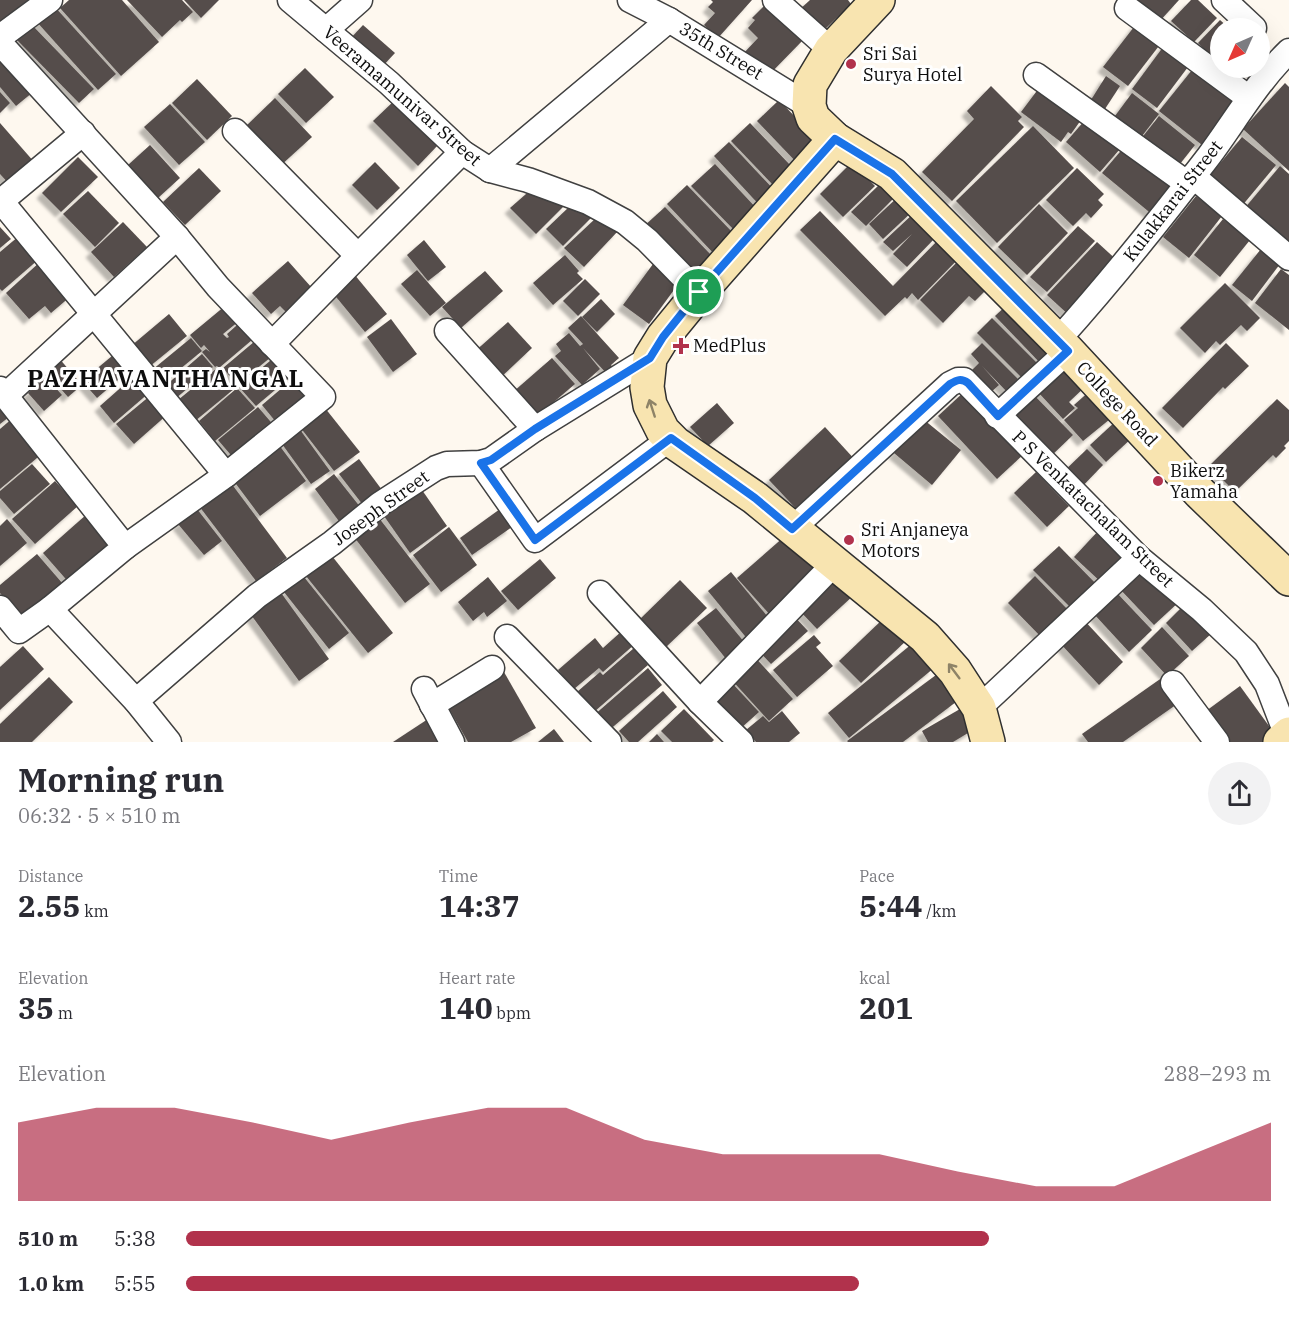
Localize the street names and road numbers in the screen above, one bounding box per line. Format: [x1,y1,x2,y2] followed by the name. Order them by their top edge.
[675,17,767,85] street label: 35th Street
[318,21,486,171] street label: Veeramamunivar Street
[1118,135,1227,266] street label: Kulakkarai Street
[1072,356,1163,451] street label: College Road
[1008,425,1179,592] street label: P S Venkatachalam Street
[328,465,433,550] street label: Joseph Street

